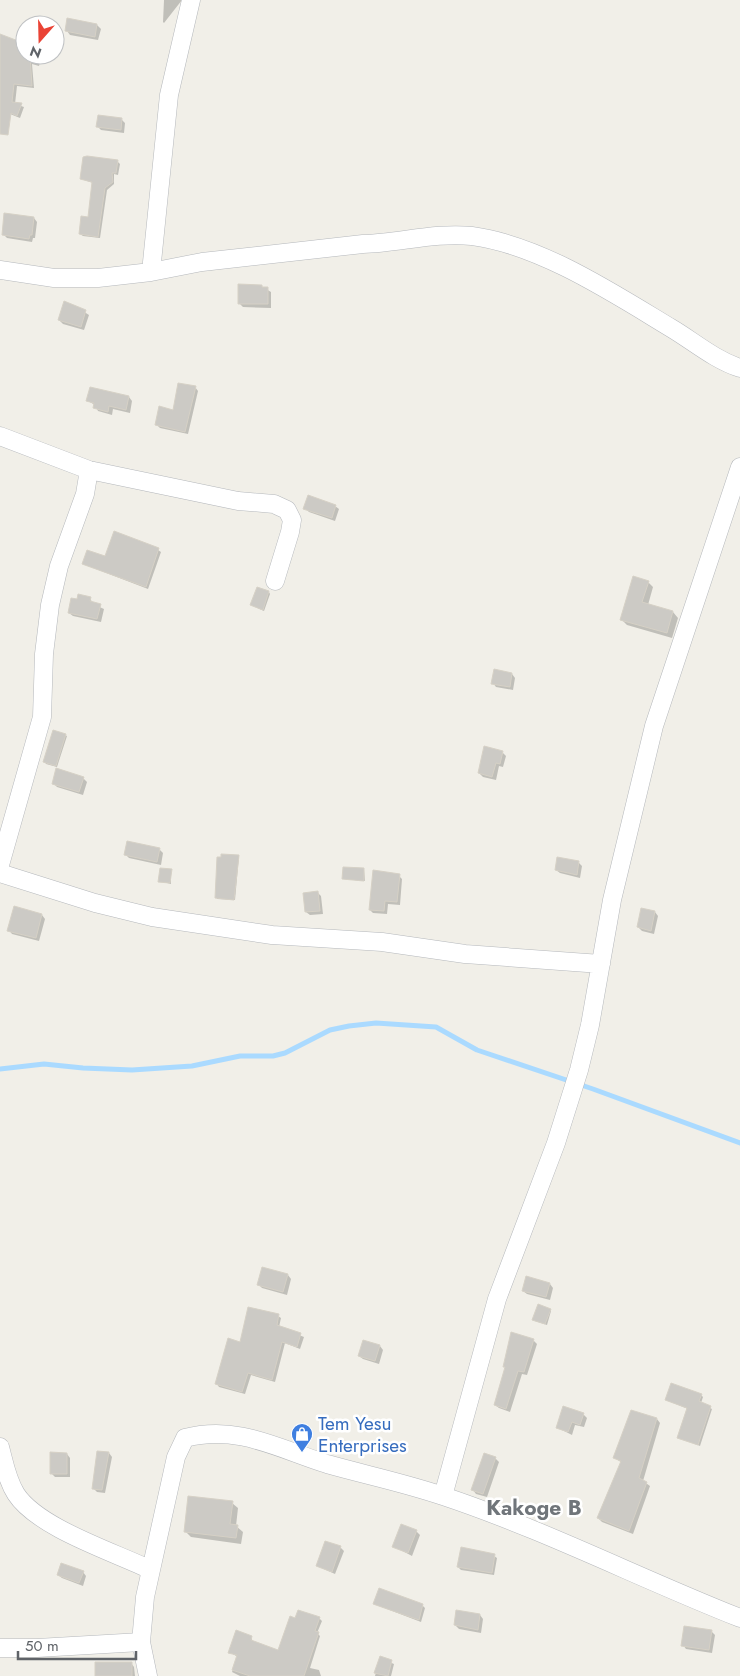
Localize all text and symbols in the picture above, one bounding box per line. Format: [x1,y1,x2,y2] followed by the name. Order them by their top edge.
[15,15,65,65] north arrow
[27,41,44,64] text: N
[318,1410,407,1459] place label: Tem Yesu Enterprises
[290,1422,314,1453] shop icon: Tem Yesu Enterprises
[486,1493,582,1523] district label: Kakoge B
[18,1628,135,1660] scale bar
[25,1635,59,1657] text: 50 m

